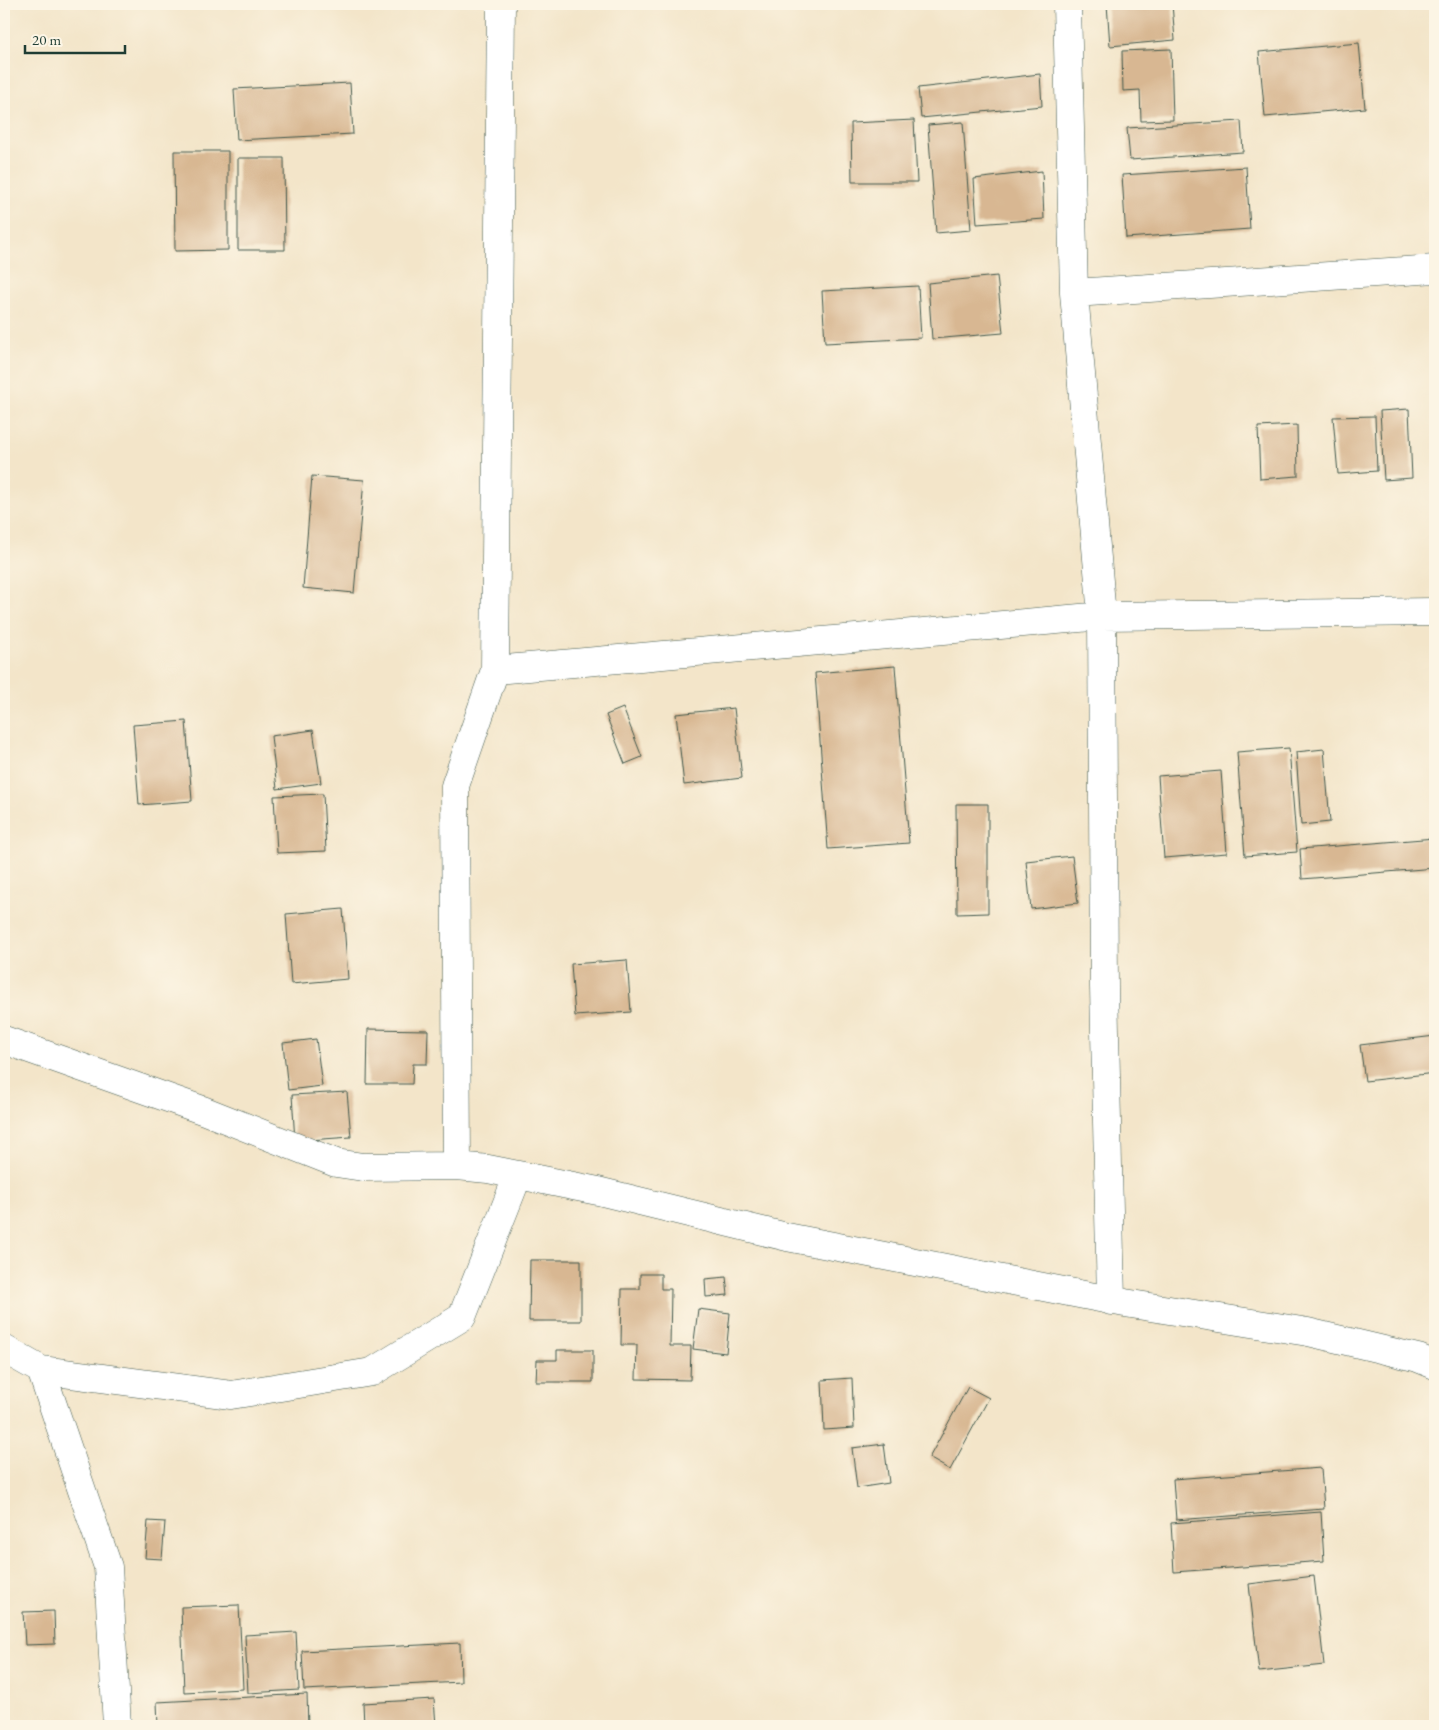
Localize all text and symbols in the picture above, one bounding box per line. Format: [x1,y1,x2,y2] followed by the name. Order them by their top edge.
[25,22,125,54] scale bar
[32,30,61,49] text: 20 m

